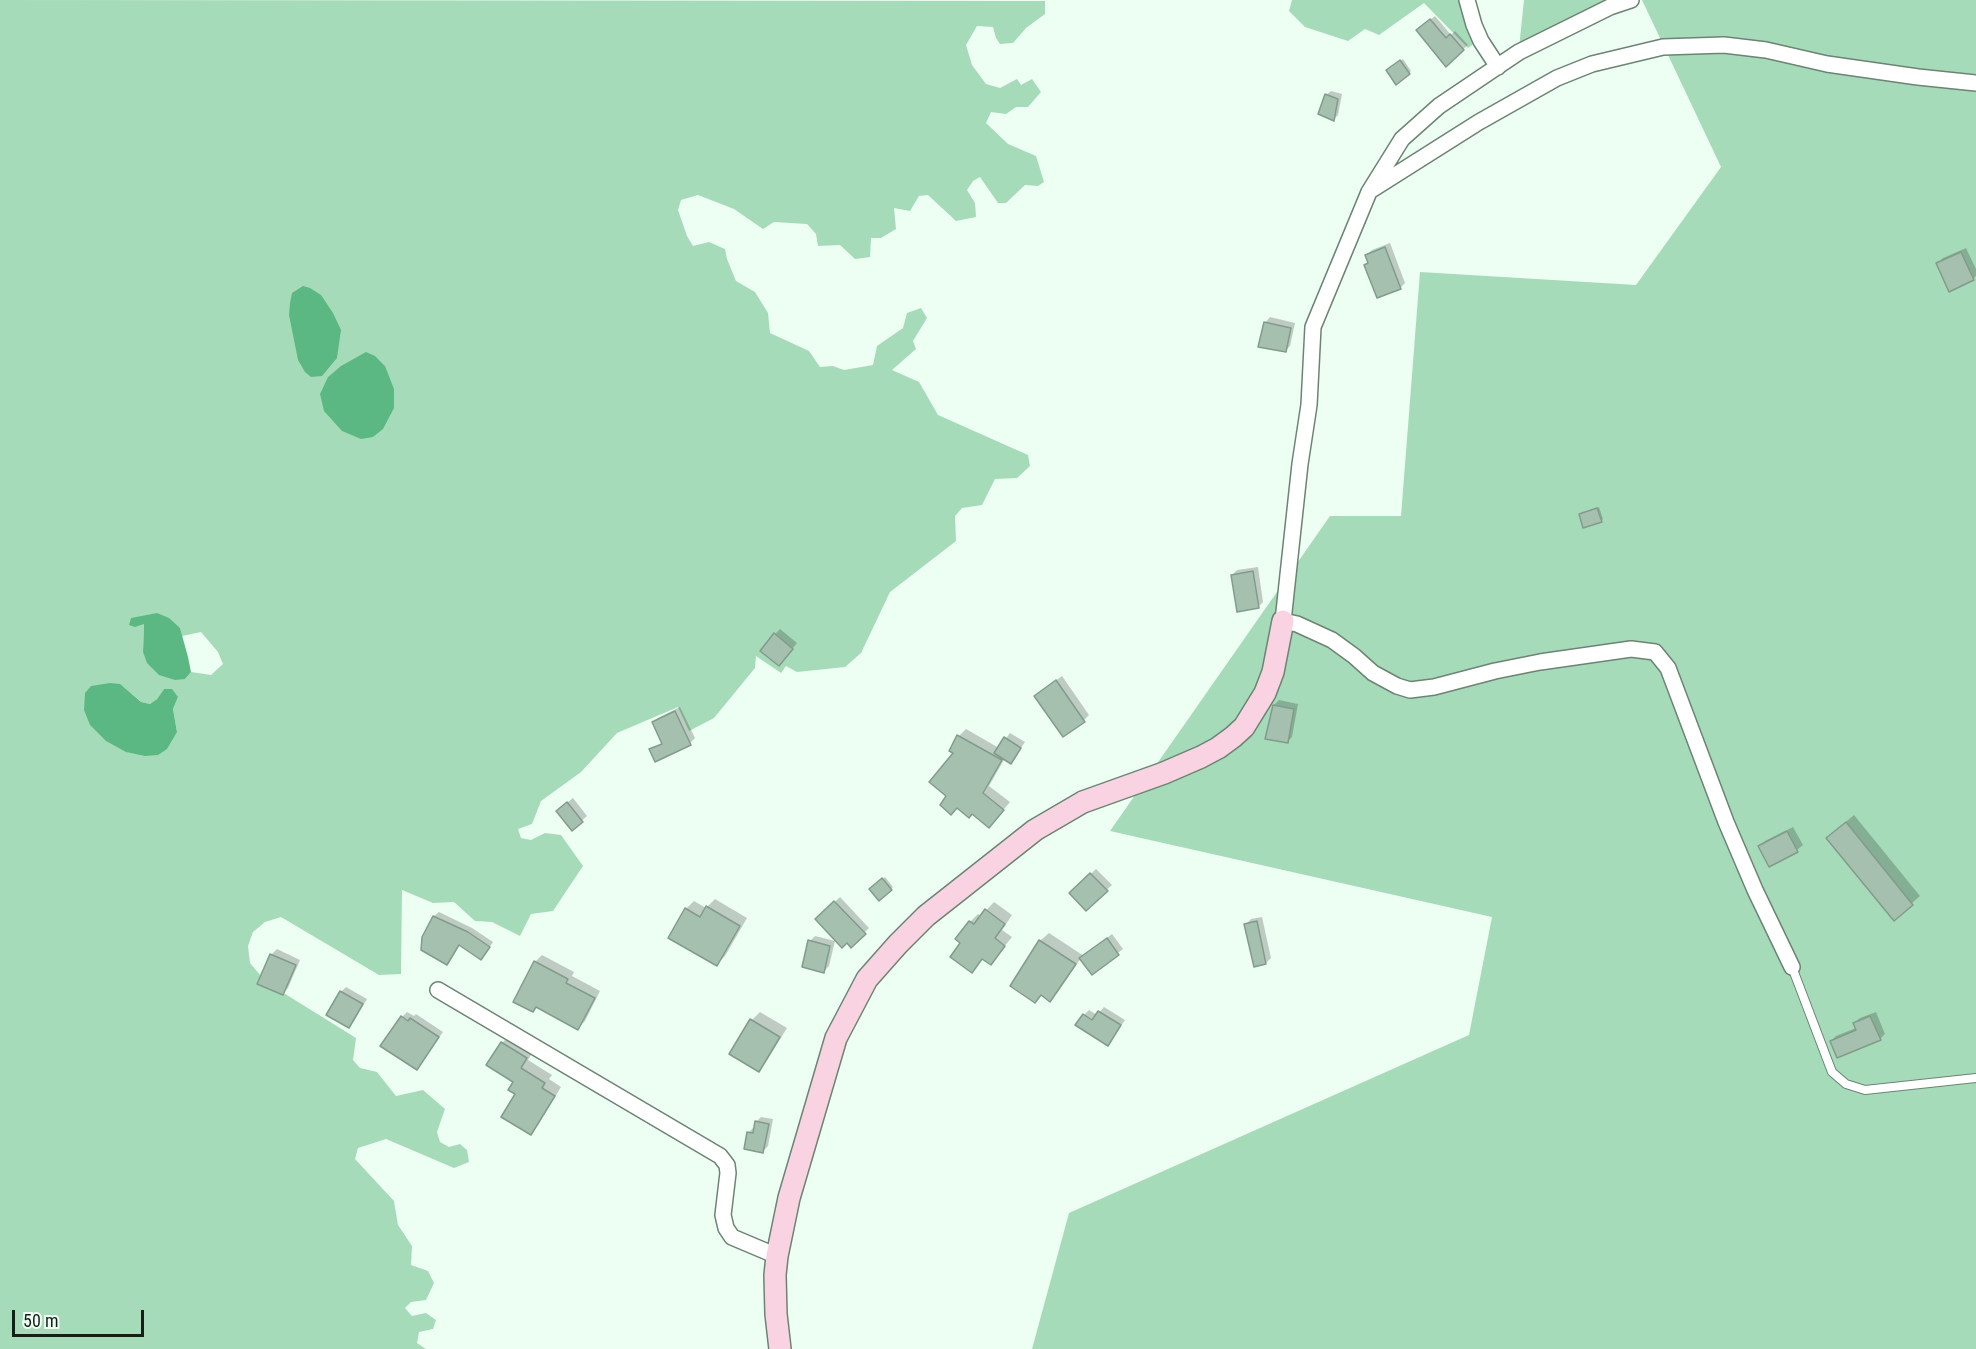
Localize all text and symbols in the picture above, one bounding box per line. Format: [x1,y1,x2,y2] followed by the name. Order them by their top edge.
[15,1298,147,1336] scale bar
[23,1310,58,1331] text: 50 m

